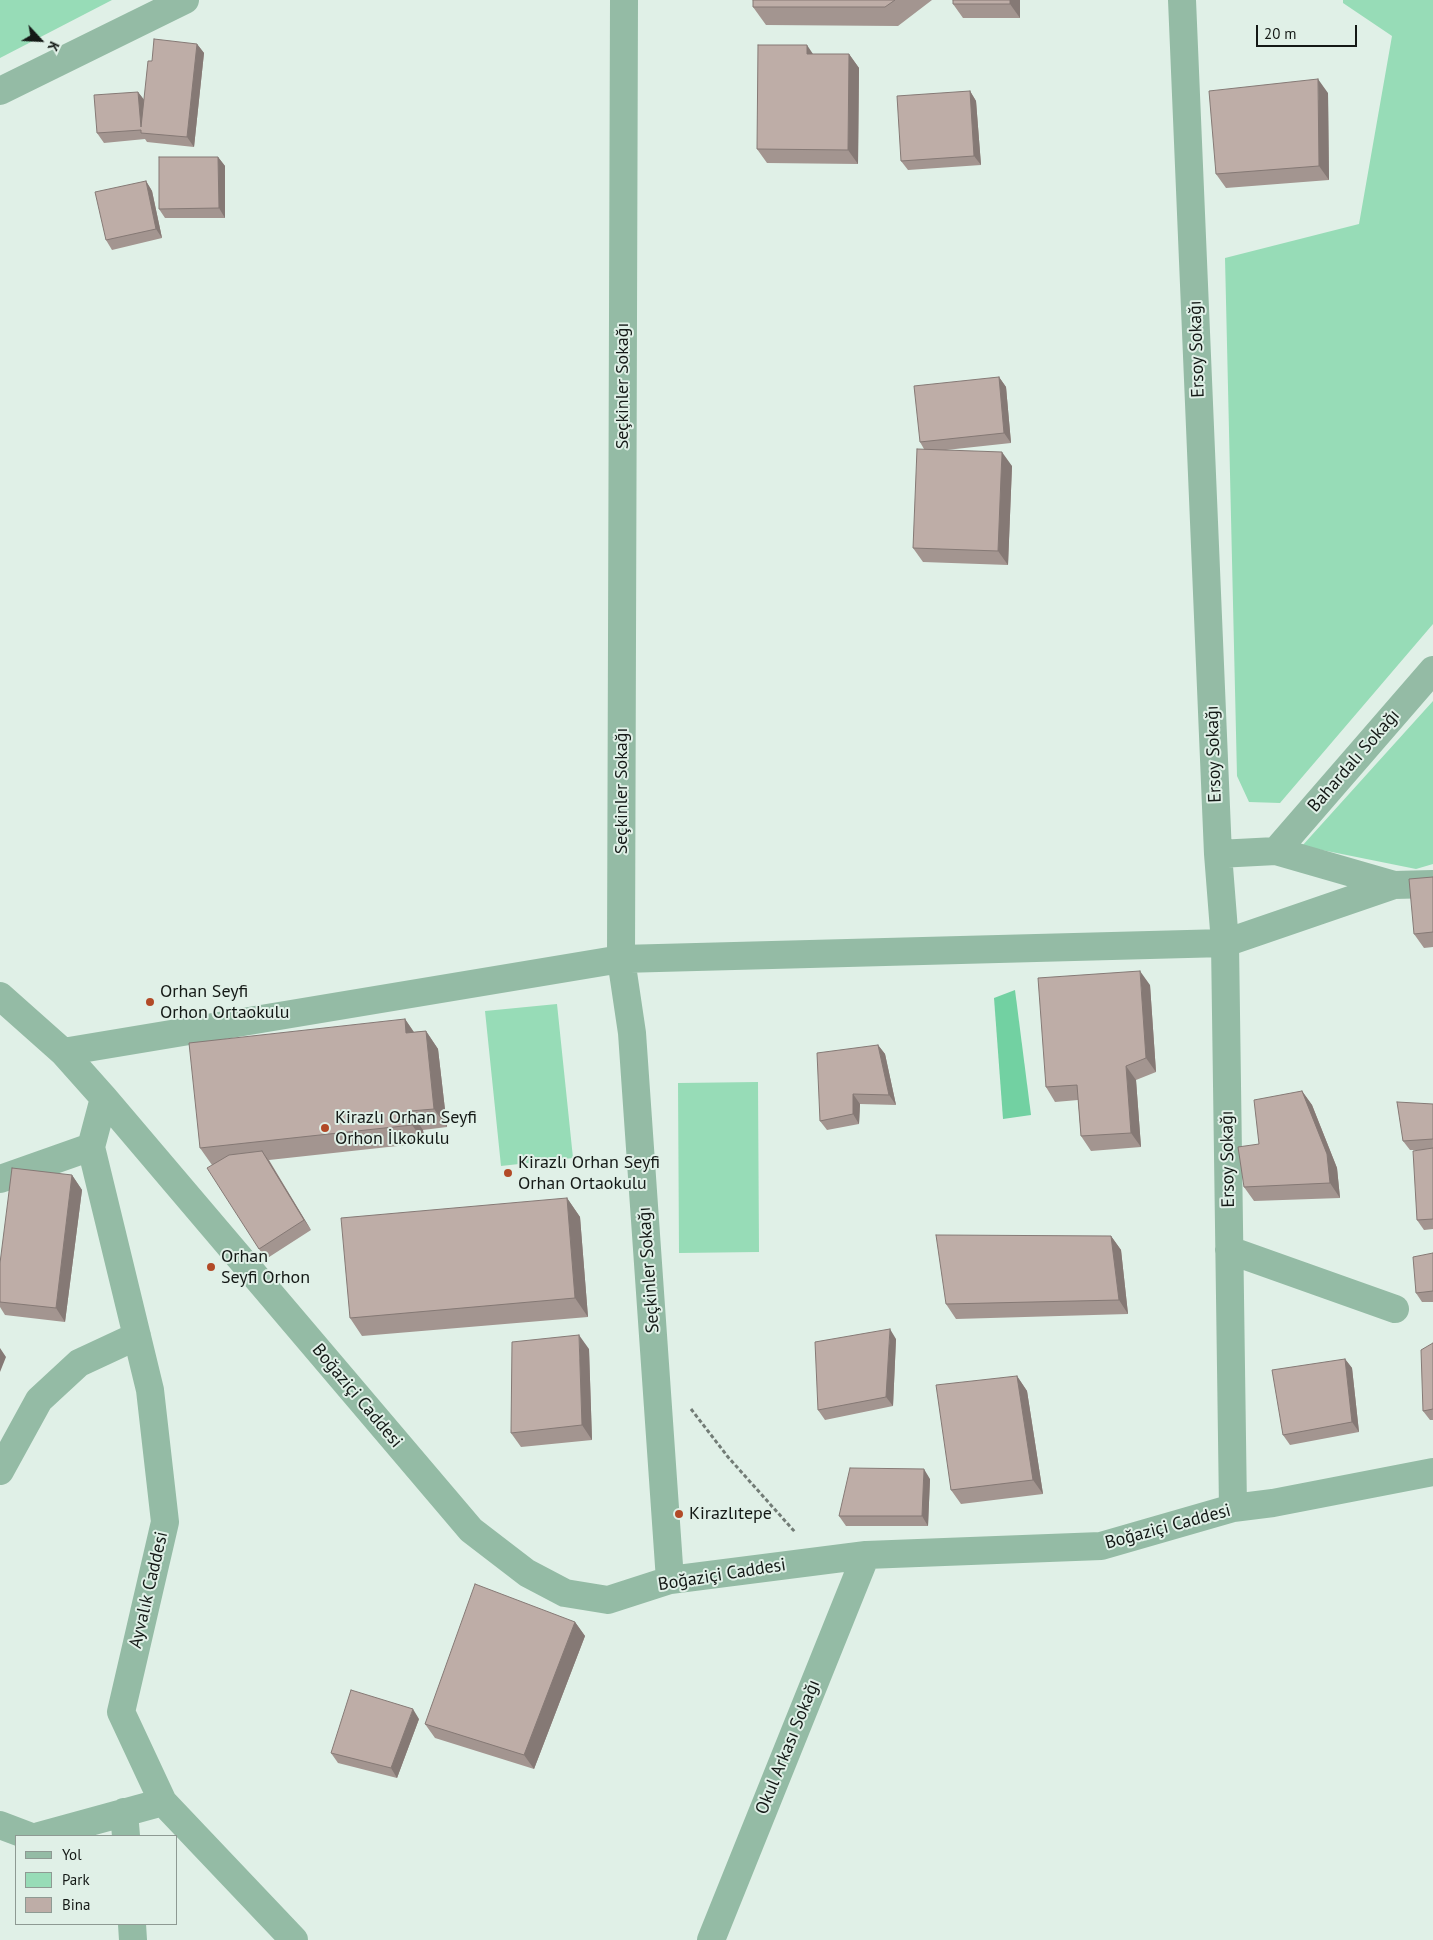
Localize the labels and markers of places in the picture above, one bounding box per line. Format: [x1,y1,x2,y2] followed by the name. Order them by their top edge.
[160,981,290,1024] place label: Orhan Seyfi Orhon Ortaokulu
[144,996,156,1008] marker: Orhan Seyfi Orhon Ortaokulu
[335,1107,477,1150] place label: Kirazlı Orhan Seyfi Orhon İlkokulu
[319,1122,331,1134] marker: Kirazlı Orhan Seyfi Orhon İlkokulu
[518,1152,660,1194] place label: Kirazlı Orhan Seyfi Orhan Ortaokulu
[502,1167,514,1179] marker: Kirazlı Orhan Seyfi Orhan Ortaokulu
[221,1246,310,1288] place label: Orhan Seyfi Orhon
[205,1261,217,1273] marker: Orhan Seyfi Orhon
[689,1503,772,1525] place label: Kirazlıtepe
[673,1508,685,1520] marker: Kirazlıtepe

